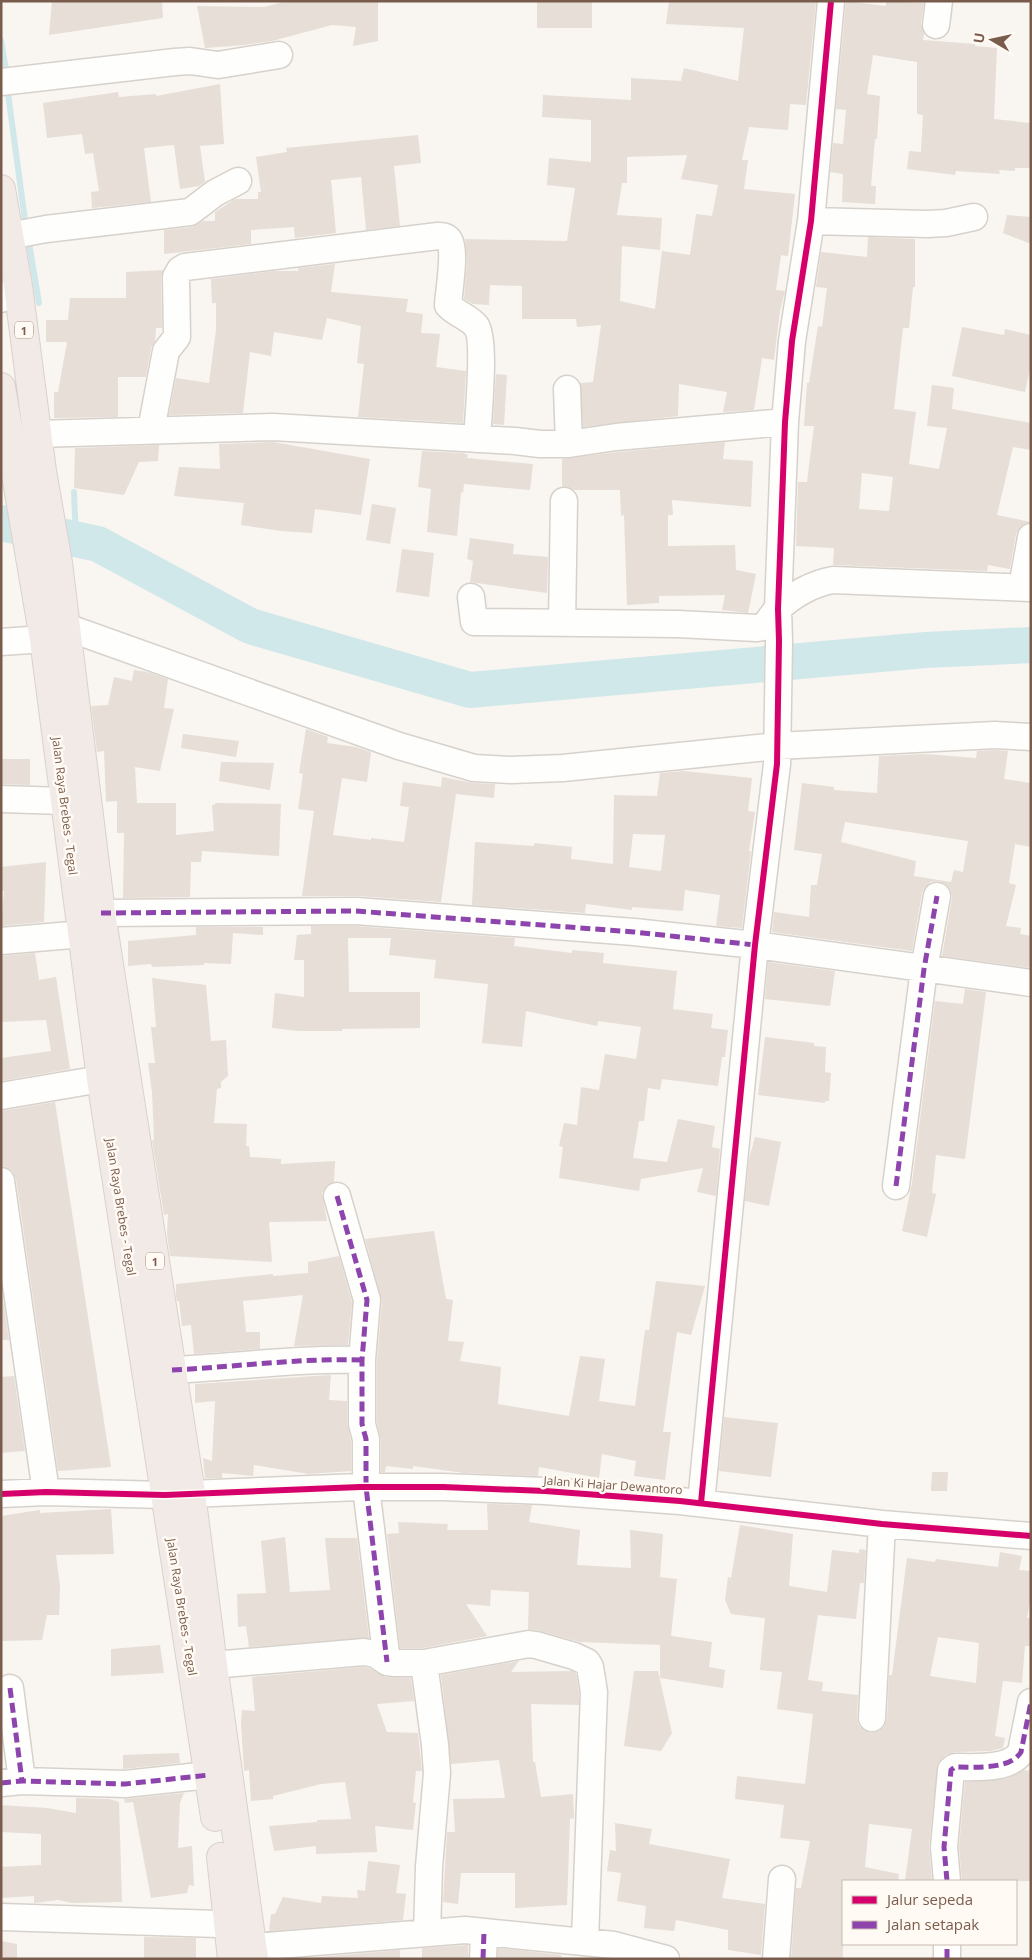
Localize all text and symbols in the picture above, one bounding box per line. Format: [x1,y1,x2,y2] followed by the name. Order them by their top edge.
[967,15,1017,65] north arrow
[968,31,989,45] text: U
[15,322,33,338] road number: 1
[48,735,82,876] street label: Jalan Raya Brebes - Tegal
[102,1136,140,1277] street label: Jalan Raya Brebes - Tegal
[146,1252,164,1270] road number: 1
[542,1472,683,1498] street label: Jalan Ki Hajar Dewantoro
[163,1536,201,1677] street label: Jalan Raya Brebes - Tegal
[842,1880,1017,1945] legend
[885,1889,973,1909] text: Jalur sepeda
[885,1914,979,1934] text: Jalan setapak

